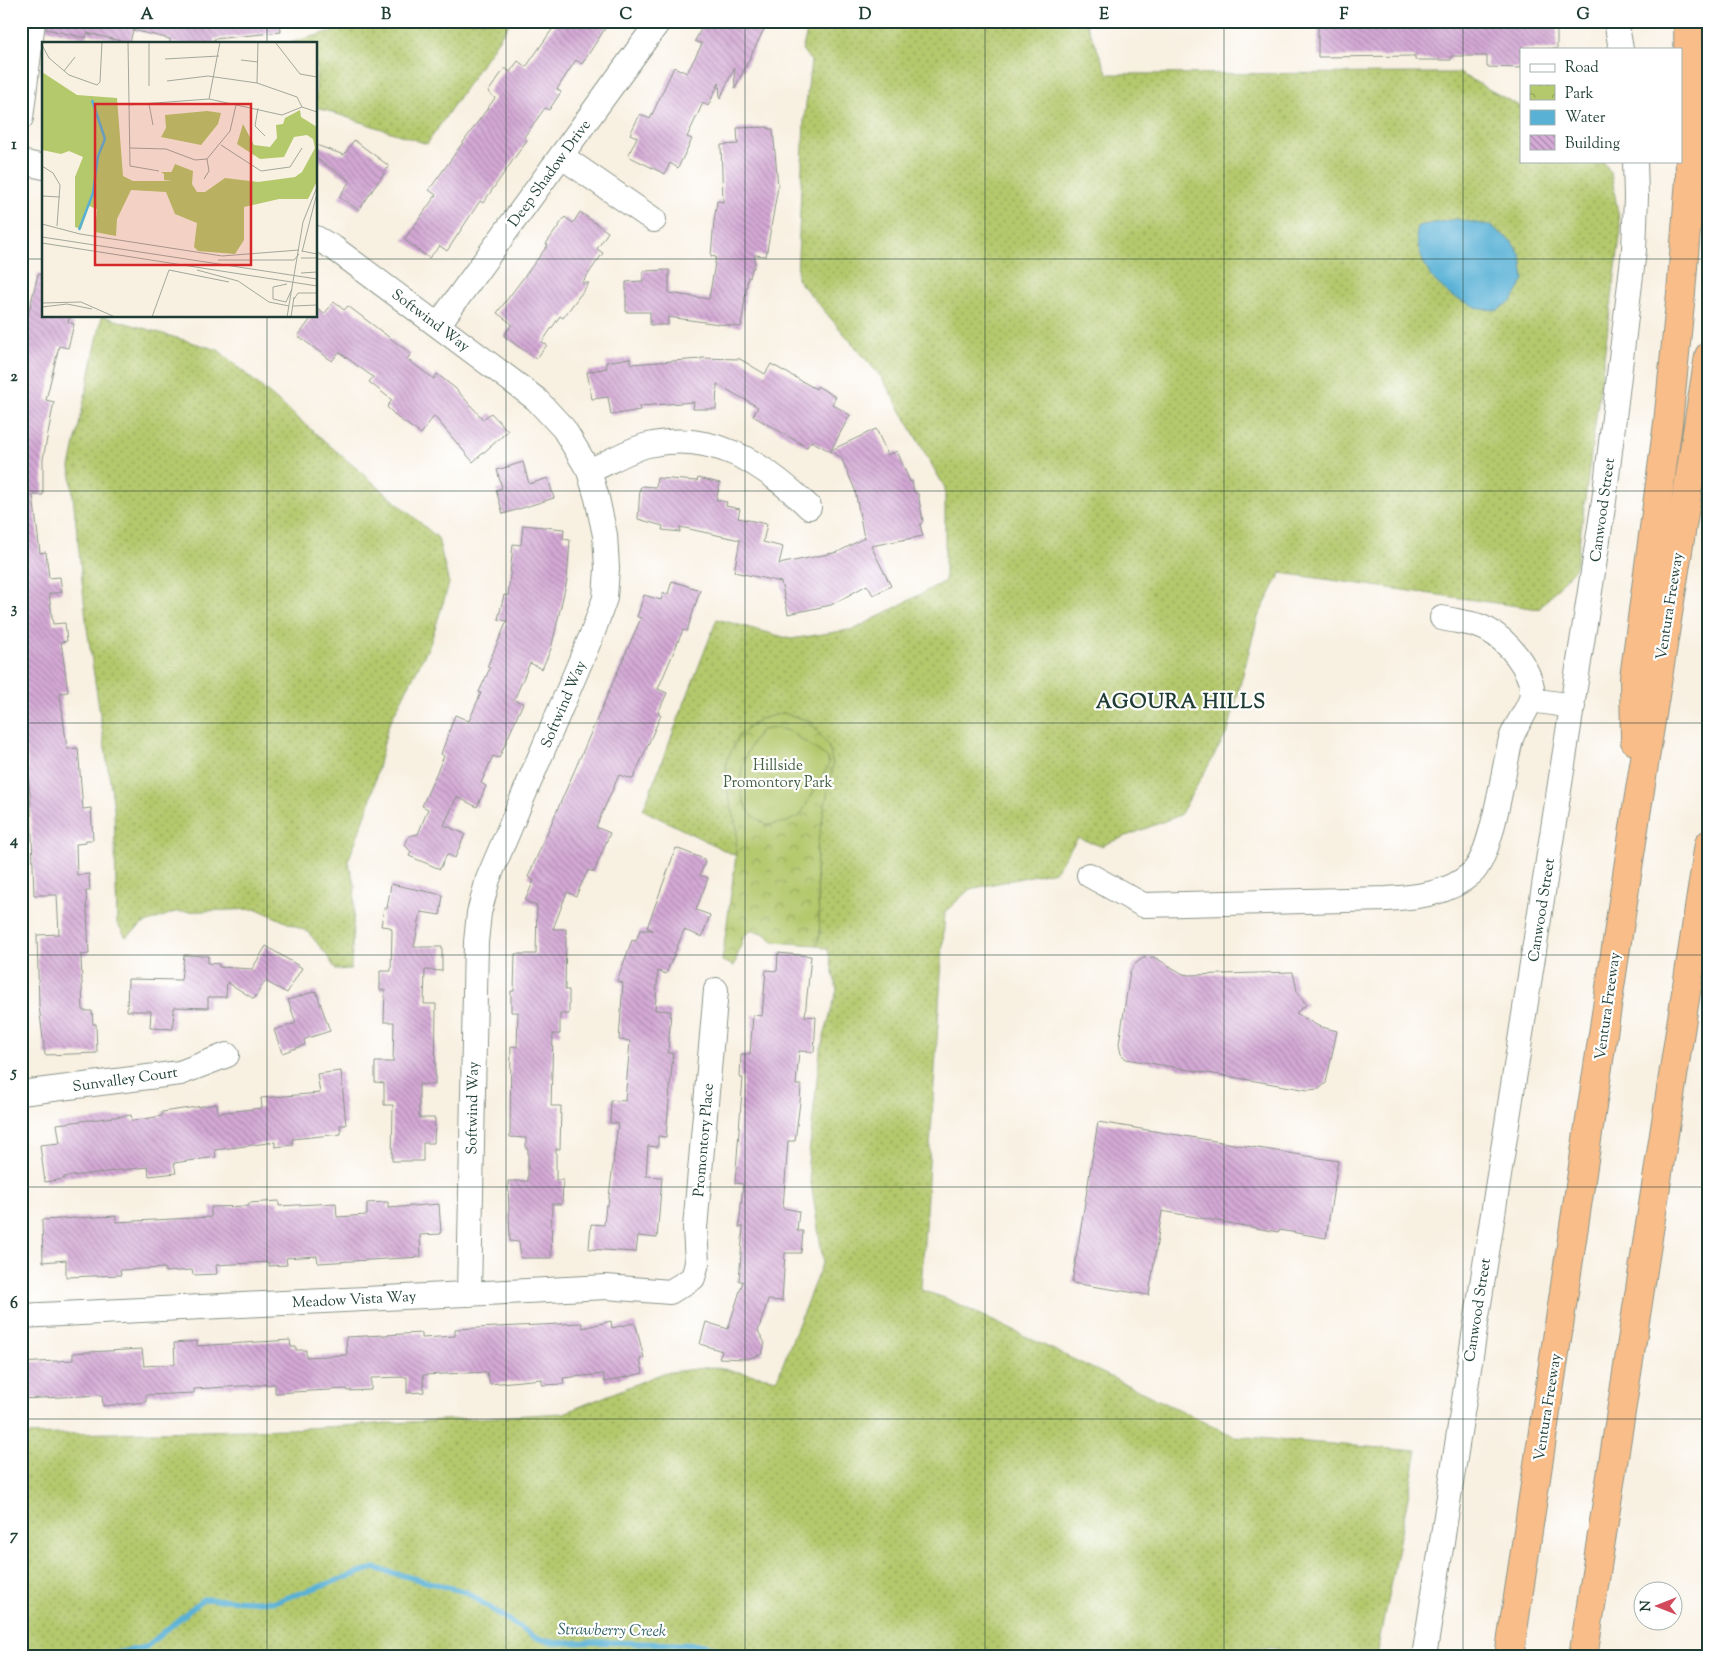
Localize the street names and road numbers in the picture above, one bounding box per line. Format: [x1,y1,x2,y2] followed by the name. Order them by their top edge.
[504,116,596,232] street label: Deep Shadow Drive
[387,285,474,358] street label: Softwind Way
[1586,457,1621,564] street label: Canwood Street
[1652,550,1689,662] street label: Ventura Freeway
[536,657,592,752] street label: Softwind Way
[1524,857,1561,964] street label: Canwood Street
[1591,950,1627,1062] street label: Ventura Freeway
[462,1061,485,1155] street label: Softwind Way
[71,1063,179,1098] street label: Sunvalley Court
[689,1082,720,1198] street label: Promontory Place
[1460,1257,1497,1364] street label: Canwood Street
[291,1287,417,1314] street label: Meadow Vista Way
[1530,1351,1567,1463] street label: Ventura Freeway

